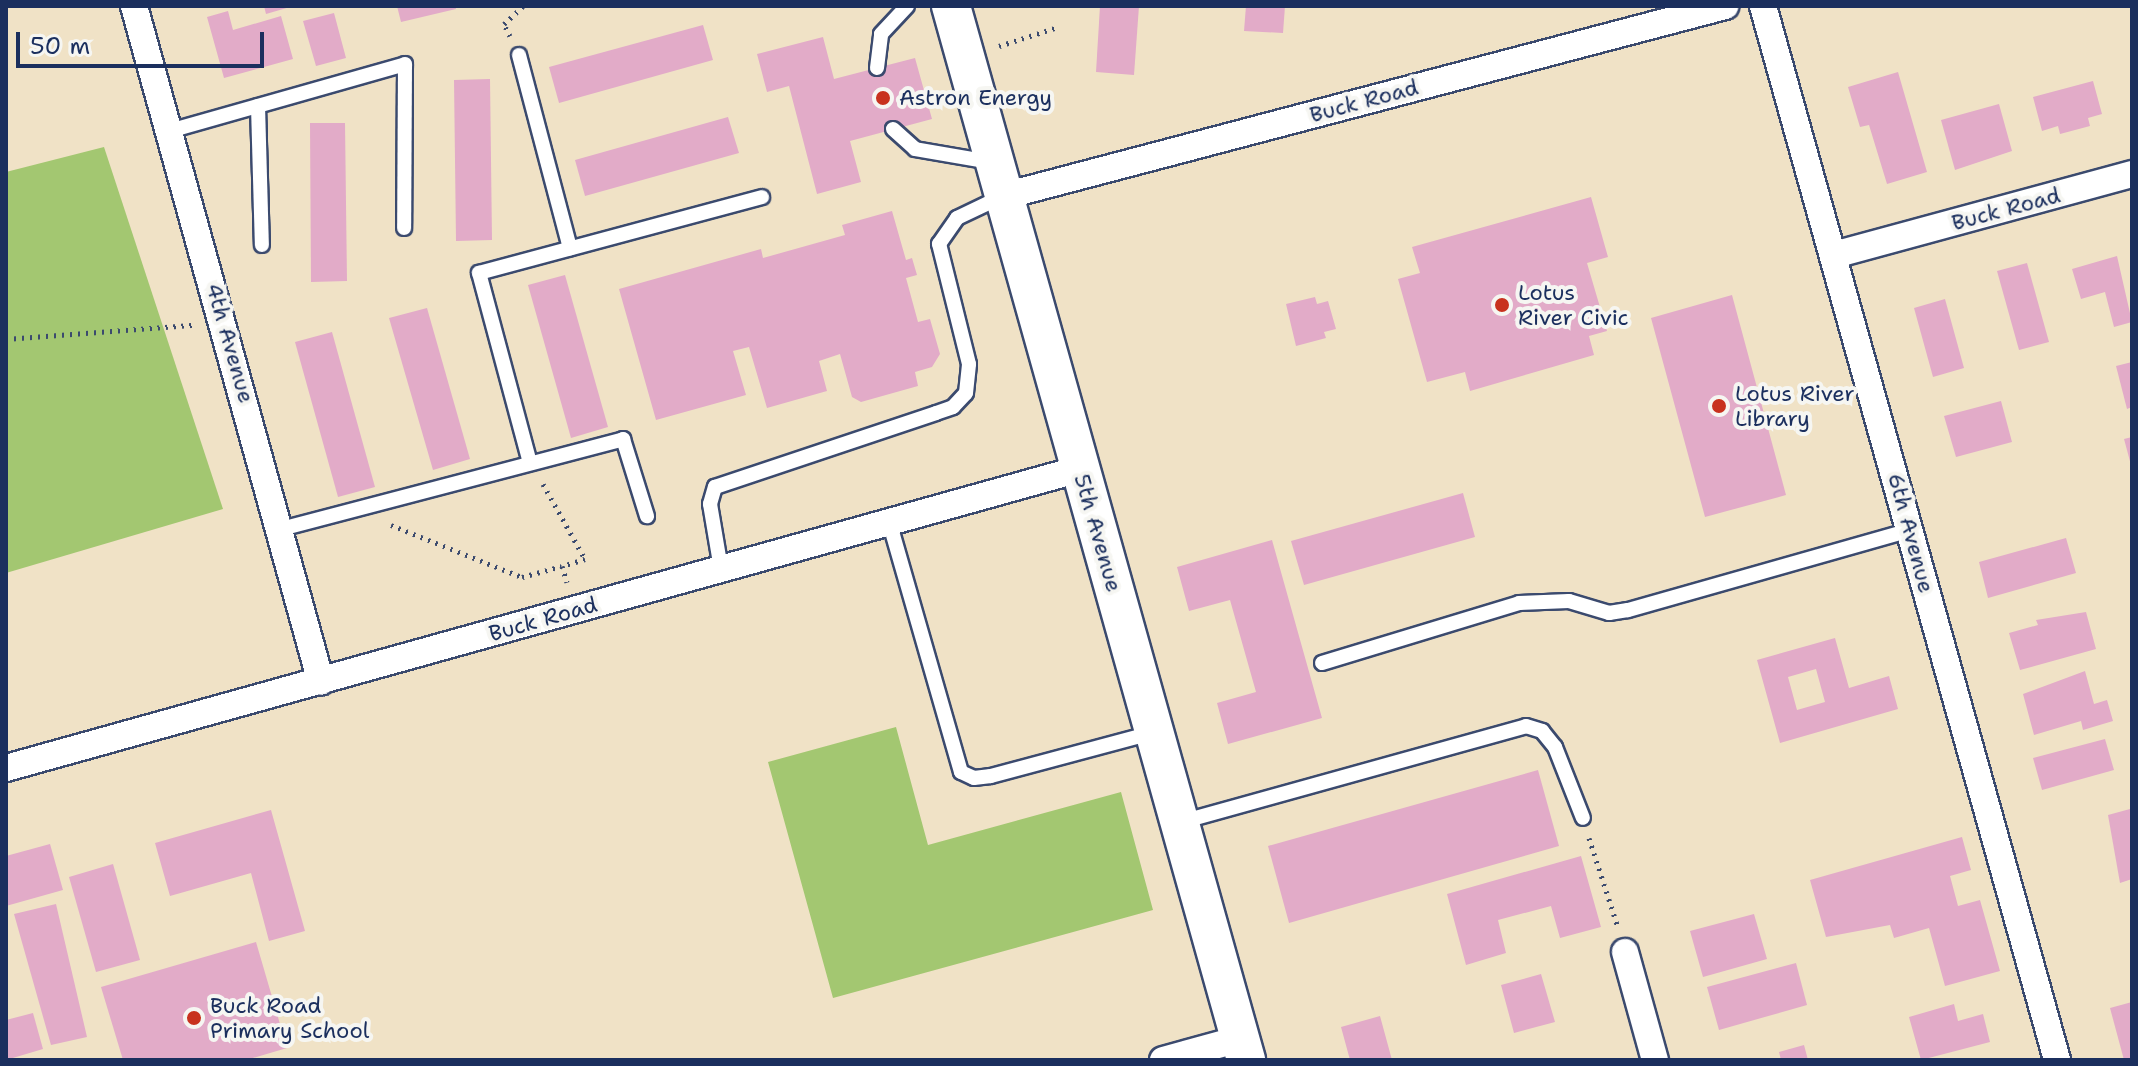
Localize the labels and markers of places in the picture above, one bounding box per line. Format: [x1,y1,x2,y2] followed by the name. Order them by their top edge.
[899,85,1052,111] place label: Astron Energy
[874,89,892,107] marker: Astron Energy
[1518,279,1629,330] place label: Lotus River Civic
[1493,296,1511,314] marker: Lotus River Civic
[1735,380,1855,432] place label: Lotus River Library
[1710,397,1728,415] marker: Lotus River Library
[210,992,369,1044] place label: Buck Road Primary School
[185,1009,203,1027] marker: Buck Road Primary School

